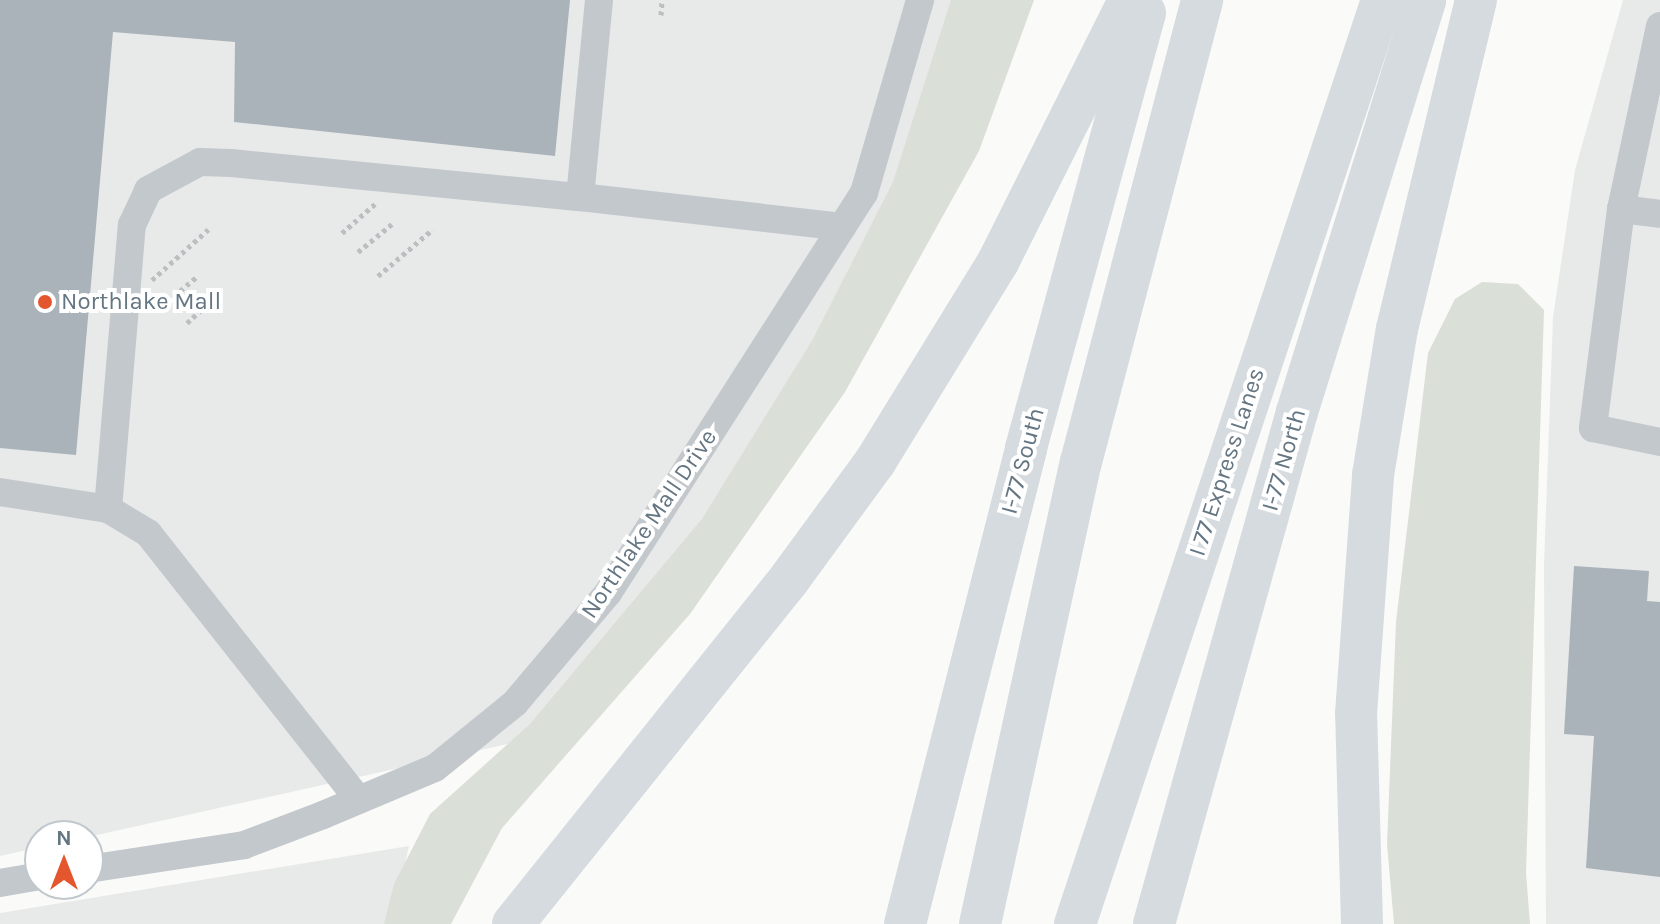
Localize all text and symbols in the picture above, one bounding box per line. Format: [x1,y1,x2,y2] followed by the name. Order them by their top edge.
[61,288,221,316] place label: Northlake Mall
[36,293,54,311] marker: Northlake Mall
[1183,364,1271,560] street label: I 77 Express Lanes
[995,405,1051,517] street label: I-77 South
[1256,406,1312,514] street label: I-77 North
[575,424,723,624] street label: Northlake Mall Drive
[24,820,104,900] north arrow
[56,825,72,851] text: N

